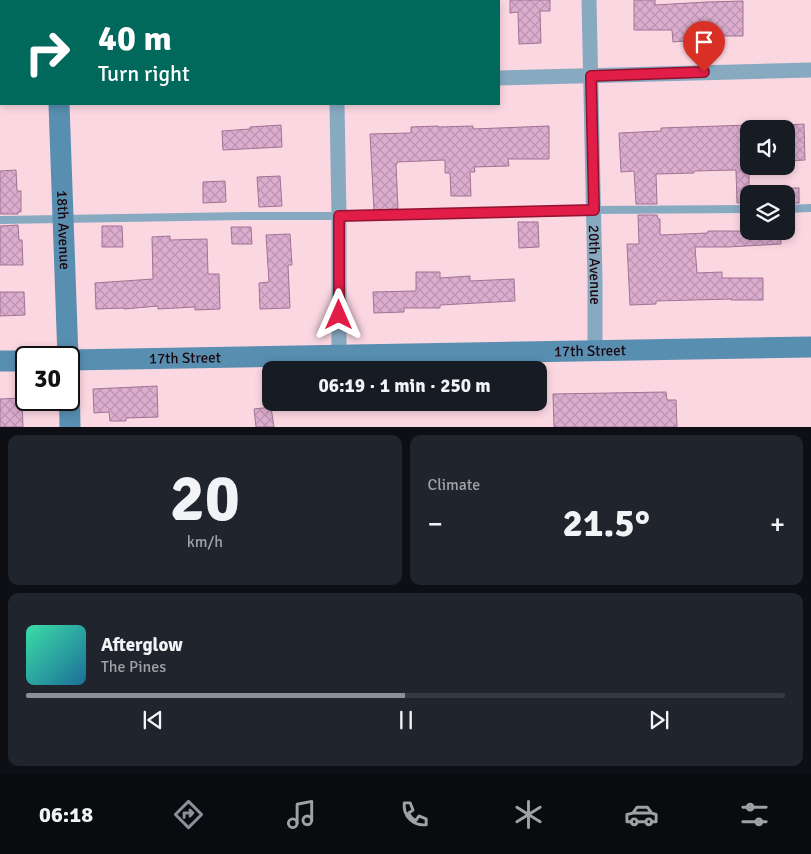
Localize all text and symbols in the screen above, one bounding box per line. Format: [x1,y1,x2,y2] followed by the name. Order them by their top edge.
[98,17,172,60] text: 40 m
[15,20,80,85] icon: right
[683,21,725,72] pin
[690,28,718,56] icon: arrive
[98,60,190,87] text: Turn right
[740,120,795,240] map controls
[740,120,795,175] button: sound
[740,185,795,240] button: layers
[53,190,74,270] street label: 18th Avenue
[585,225,604,305] street label: 20th Avenue
[312,288,364,340] position arrow
[554,341,626,361] street label: 17th Street
[15,346,80,411] speed limit sign: 30
[149,348,221,368] street label: 17th Street
[318,374,491,398] text: 06:19 · 1 min · 250 m
[170,459,240,539] text: 20
[428,475,480,495] text: Climate
[562,500,650,547] text: 21.5°
[428,507,443,541] text: −
[770,507,785,541] text: +
[187,532,223,552] text: km/h
[101,633,183,657] text: Afterglow
[101,657,166,677] text: The Pines
[139,706,167,734] icon: previous
[392,706,420,734] icon: pause
[645,706,673,734] icon: next
[171,797,206,832] icon: directions
[284,797,319,832] icon: music
[397,797,432,832] icon: phone
[511,797,546,832] icon: climate
[624,797,659,832] icon: car
[737,797,772,832] icon: filters
[39,801,93,828] text: 06:18

